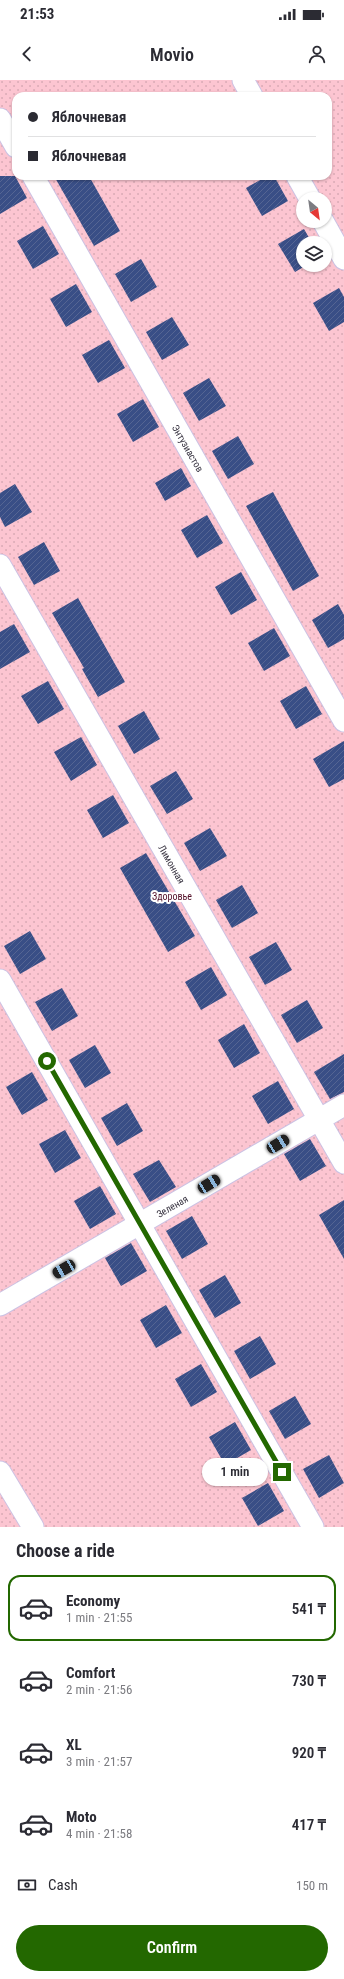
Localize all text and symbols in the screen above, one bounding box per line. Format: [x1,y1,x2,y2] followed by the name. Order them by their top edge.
[20,5,54,23] text: 21:53
[16,43,38,65] icon: back
[306,43,328,65] icon: person
[150,44,194,65] text: Movio
[52,108,126,126] text: Яблочневая
[52,147,126,165] text: Яблочневая
[296,192,332,228] north arrow
[296,192,332,272] map controls
[296,236,332,272] button: layers
[170,423,205,474] street label: Энтузиастов
[156,843,187,886] street label: Лимонная
[152,891,192,902] park label: Здоровье
[38,1052,56,1070] route start
[265,1133,291,1155] car
[196,1173,222,1195] car
[155,1193,190,1220] street label: Зеленая
[51,1258,77,1280] car
[202,1458,268,1486] callout: 1 min
[273,1463,291,1481] route end
[221,1464,249,1479] text: 1 min
[16,1540,115,1561] text: Choose a ride
[18,1590,54,1626] icon: car
[66,1592,120,1610] text: Economy
[292,1600,326,1618] text: 541 ₸
[66,1610,132,1625] text: 1 min · 21:55
[18,1662,54,1698] icon: car
[66,1664,115,1682] text: Comfort
[292,1672,326,1690] text: 730 ₸
[66,1682,132,1697] text: 2 min · 21:56
[18,1734,54,1770] icon: car
[66,1736,82,1754] text: XL
[292,1744,326,1762] text: 920 ₸
[66,1754,132,1769] text: 3 min · 21:57
[18,1806,54,1842] icon: car
[66,1808,97,1826] text: Moto
[292,1816,326,1834] text: 417 ₸
[66,1826,132,1841] text: 4 min · 21:58
[16,1874,38,1896] icon: cash
[48,1876,78,1894] text: Cash
[296,1878,328,1893] text: 150 m
[16,1925,328,1971] button: Confirm

